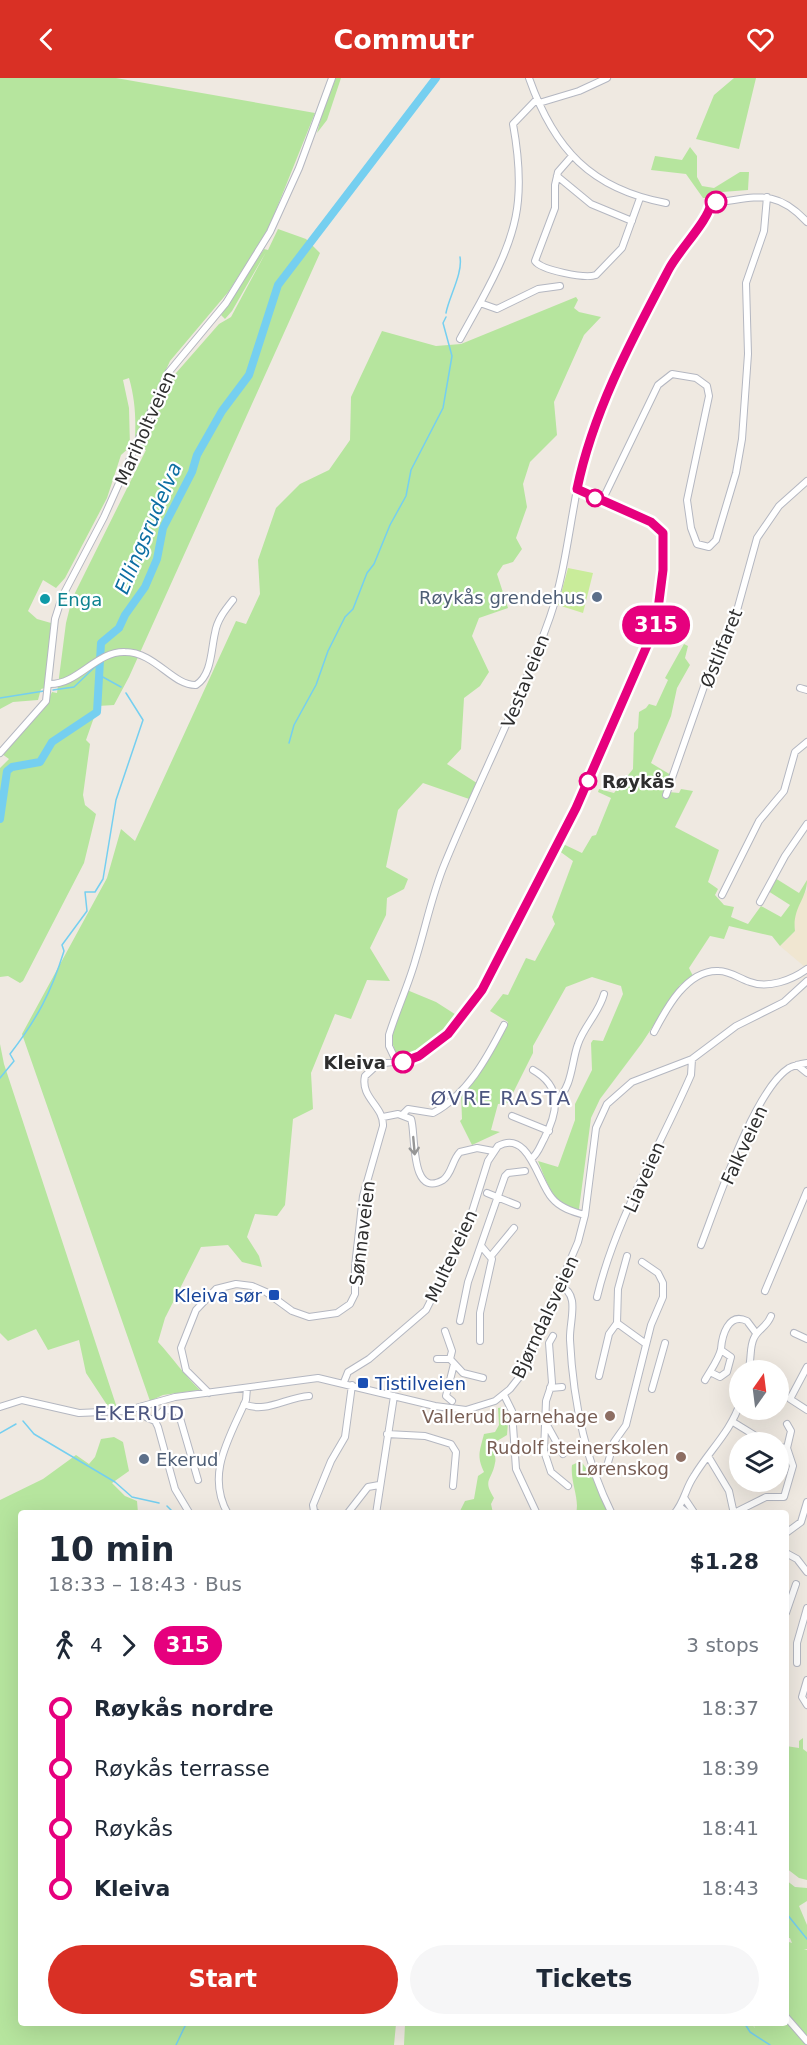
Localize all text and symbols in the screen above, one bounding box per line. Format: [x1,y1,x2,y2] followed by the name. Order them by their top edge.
[30,23,63,56] icon: back
[744,23,777,56] icon: heart
[333,24,474,55] text: Commutr
[705,191,727,213] unlabelled marker
[110,368,180,488] street label: Mariholtveien
[109,459,187,597] water label: Ellingsrudelva
[586,489,604,507] unlabelled marker
[419,587,585,608] place label: Røykås grendehus
[57,589,102,610] place label: Enga
[590,590,604,604] marker: Røykås grendehus
[38,592,52,606] marker: Enga
[622,606,690,644] line badge: 315
[696,606,746,690] street label: Østlifaret
[634,613,678,637] text: 315
[497,631,553,731] street label: Vestaveien
[602,771,675,792] place label: Røykås
[579,772,597,790] marker: Røykås
[392,1051,414,1073] marker: Kleiva
[324,1052,386,1073] place label: Kleiva
[430,1086,572,1110] district label: ØVRE RASTA
[717,1102,771,1188] street label: Falkveien
[409,1136,420,1156] one-way arrow
[619,1138,669,1216] street label: Liaveien
[345,1179,379,1287] street label: Sønnaveien
[421,1207,481,1305] street label: Multeveien
[507,1252,583,1382] street label: Bjørndalsveien
[174,1285,263,1306] place label: Kleiva sør
[267,1288,281,1302] marker: Kleiva sør
[729,1360,789,1420] north arrow
[729,1360,789,1492] map controls
[374,1373,466,1394] place label: Tistilveien
[356,1376,370,1390] marker: Tistilveien
[94,1401,186,1425] district label: EKERUD
[422,1406,598,1427] place label: Vallerud barnehage
[603,1409,617,1423] marker: Vallerud barnehage
[729,1432,789,1492] button: layers
[486,1437,669,1479] place label: Rudolf steinerskolen Lørenskog
[156,1449,218,1470] place label: Ekerud
[674,1450,688,1464] marker: Rudolf steinerskolen Lørenskog
[137,1452,151,1466] marker: Ekerud
[48,1530,175,1569] text: 10 min
[689,1549,759,1574] text: $1.28
[48,1572,242,1596] text: 18:33 – 18:43 · Bus
[48,1629,81,1662] icon: walk
[112,1629,145,1662] icon: forward
[90,1633,103,1657] text: 4
[166,1633,210,1657] text: 315
[686,1633,759,1657] text: 3 stops
[94,1696,274,1721] text: Røykås nordre
[701,1696,759,1720] text: 18:37
[94,1756,270,1781] text: Røykås terrasse
[701,1756,759,1780] text: 18:39
[94,1816,173,1841] text: Røykås
[701,1816,759,1840] text: 18:41
[94,1876,170,1901] text: Kleiva
[701,1876,759,1900] text: 18:43
[48,1945,398,2014] button: Start
[410,1945,759,2014] button: Tickets

